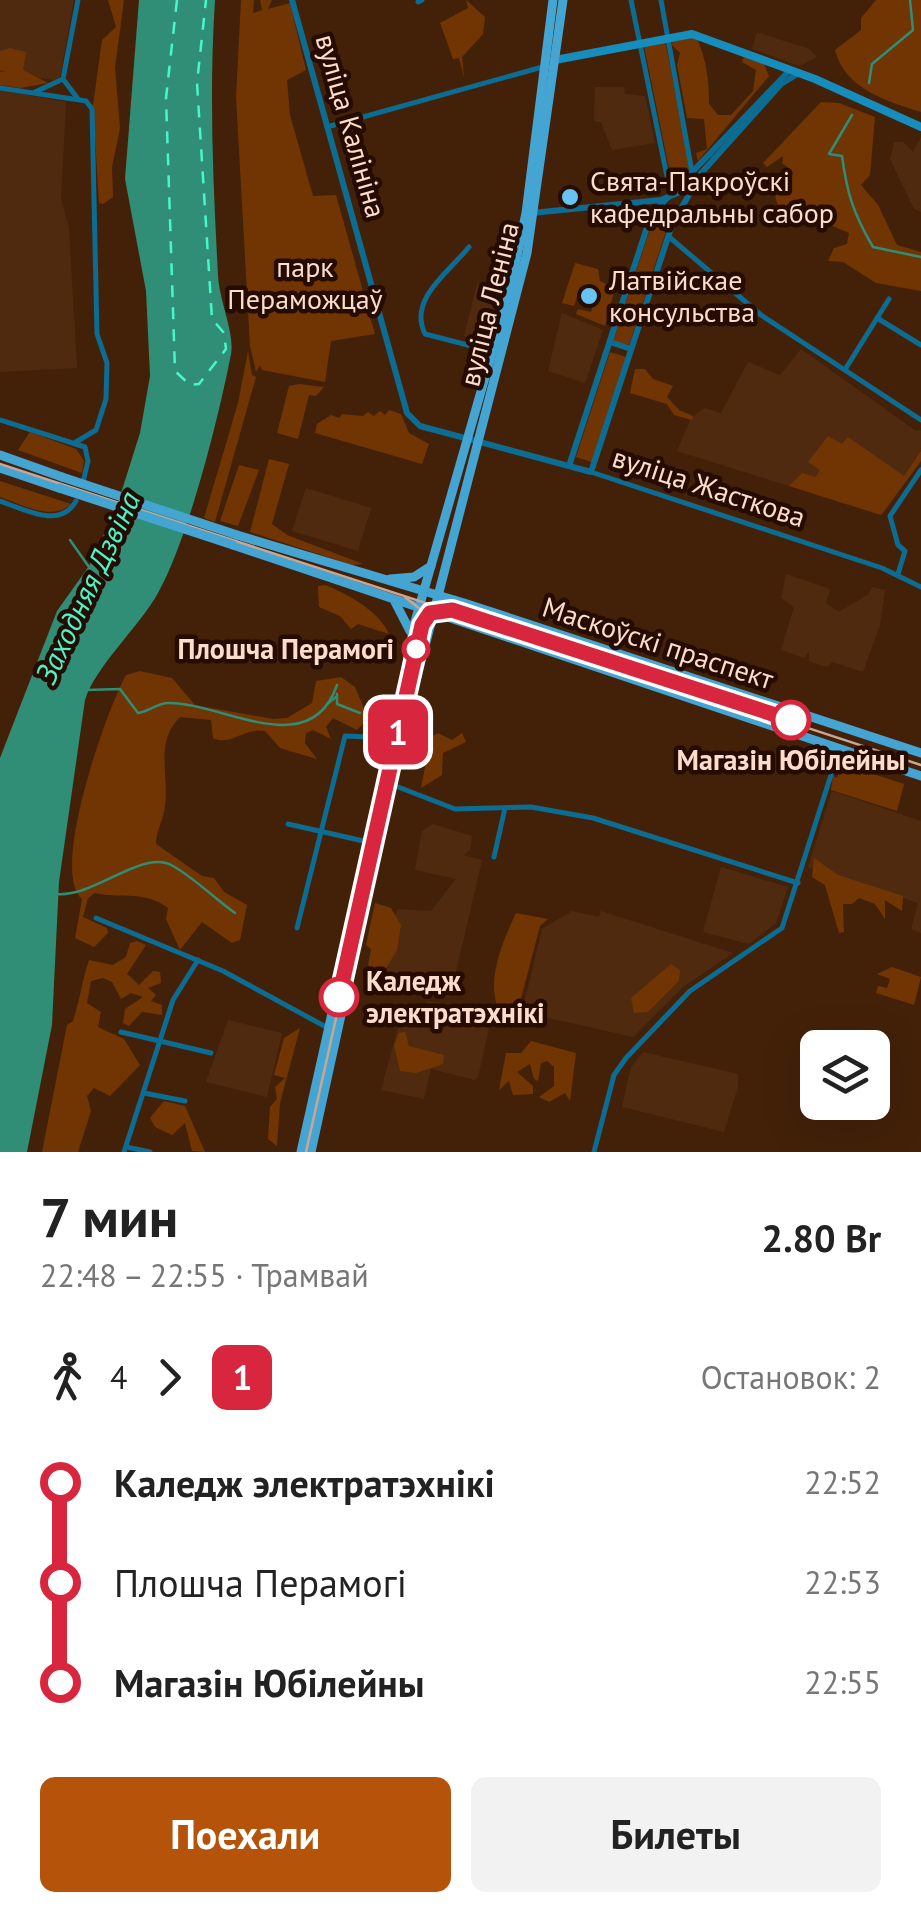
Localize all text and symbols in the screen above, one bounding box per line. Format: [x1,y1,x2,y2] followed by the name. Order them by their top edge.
[308,30,395,222] street label: вуліца Калініна
[590,162,834,231] place label: Свята-Пакроўскі кафедральны сабор
[559,186,581,208] marker: Свята-Пакроўскі кафедральны сабор
[450,218,527,390] street label: вуліца Леніна
[227,248,383,317] park label: парк Пераможцаў
[608,261,755,330] place label: Латвійскае консульства
[578,285,600,307] marker: Латвійскае консульства
[608,438,810,535] street label: вуліца Жасткова
[25,485,148,690] water label: Заходняя Дзвіна
[538,588,779,698] street label: Маскоўскі праспект
[178,630,394,667] place label: Плошча Перамогі
[403,636,429,662] marker: Плошча Перамогі
[366,700,430,764] line badge: 1
[772,701,810,739] marker: Магазін Юбілейны
[388,709,408,755] text: 1
[677,741,905,778] place label: Магазін Юбілейны
[366,962,545,1031] place label: Каледж электратэхнікі
[320,978,358,1016] marker: Каледж электратэхнікі
[800,1030,890,1120] map controls
[800,1030,890,1120] button: layers
[40,1181,178,1252] text: 7 мин
[762,1213,881,1262] text: 2.80 Br
[40,1254,369,1296] text: 22:48 – 22:55 · Трамвай
[40,1350,95,1405] icon: walk
[142,1350,197,1405] icon: forward
[232,1354,252,1400] text: 1
[110,1356,127,1398] text: 4
[701,1356,881,1398] text: Остановок: 2
[114,1458,495,1507] text: Каледж электратэхнікі
[804,1461,881,1503] text: 22:52
[114,1558,407,1607] text: Плошча Перамогі
[804,1561,881,1603] text: 22:53
[114,1658,424,1707] text: Магазін Юбілейны
[804,1661,881,1703] text: 22:55
[40,1777,451,1892] button: Поехали
[471,1777,881,1892] button: Билеты

